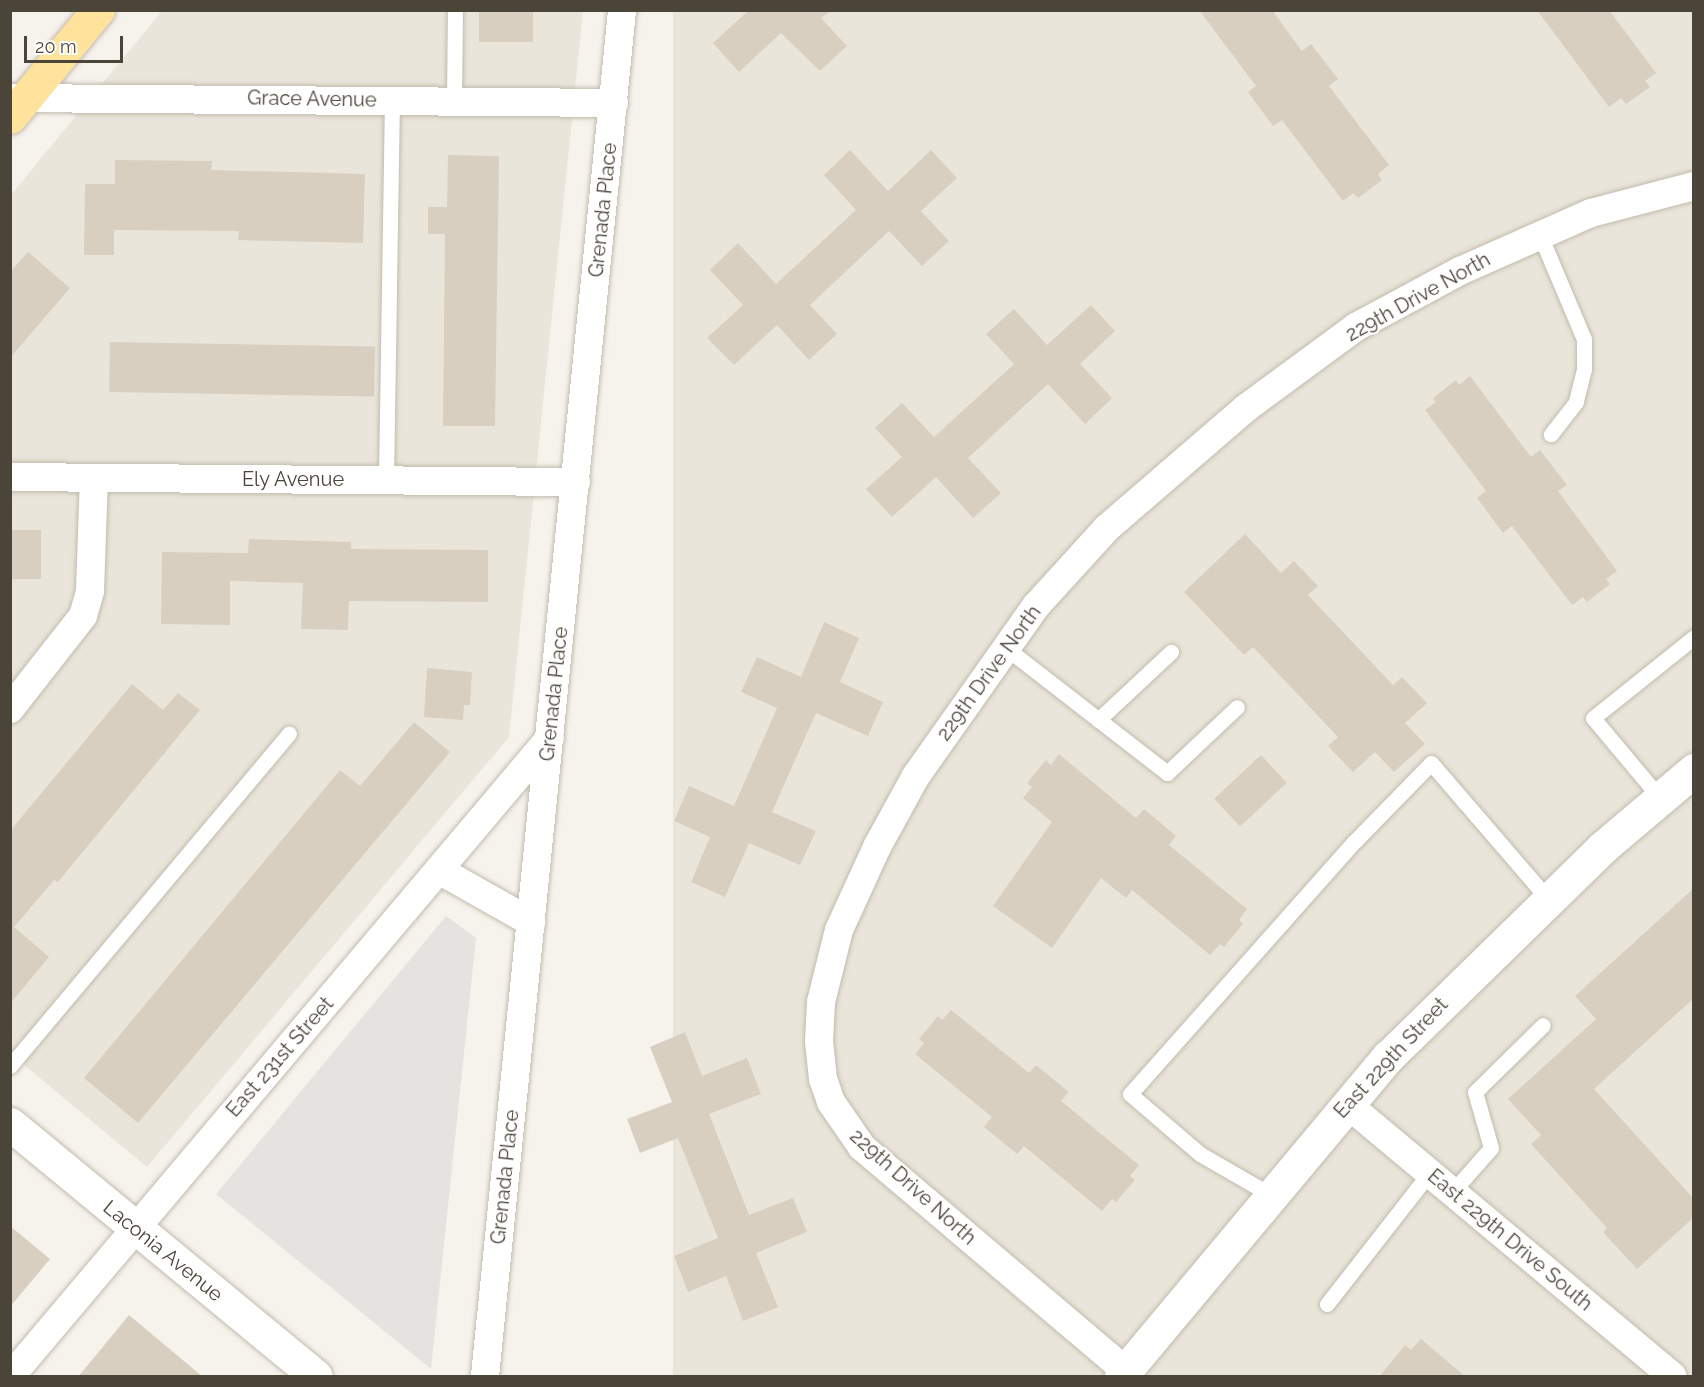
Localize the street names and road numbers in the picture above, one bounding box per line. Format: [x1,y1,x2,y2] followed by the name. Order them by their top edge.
[247,86,377,112] street label: Grace Avenue
[584,142,622,278] street label: Grenada Place
[1342,247,1494,347] street label: 229th Drive North
[241,467,345,491] street label: Ely Avenue
[932,601,1046,745] street label: 229th Drive North
[535,626,573,762] street label: Grenada Place
[221,992,339,1122] street label: East 231st Street
[1329,993,1453,1123] street label: East 229th Street
[486,1109,524,1245] street label: Grenada Place
[845,1124,981,1250] street label: 229th Drive North
[1423,1164,1597,1316] street label: East 229th Drive South
[98,1195,228,1307] street label: Laconia Avenue

